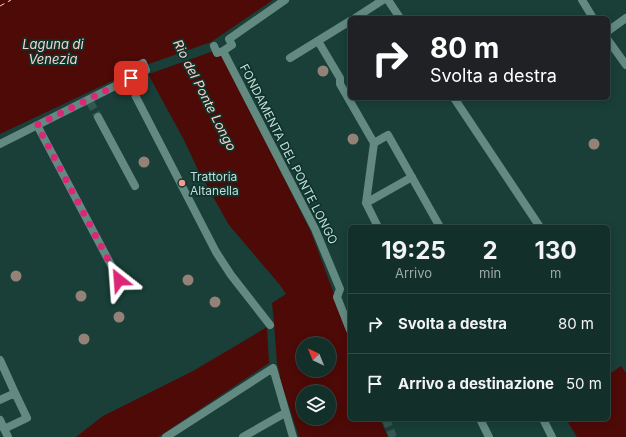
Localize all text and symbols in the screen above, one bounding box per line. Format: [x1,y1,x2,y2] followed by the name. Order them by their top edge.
[430,31,499,65] text: 80 m
[364,32,416,84] icon: right
[22,36,85,67] water label: Laguna di Venezia
[170,37,240,154] water label: Rio del Ponte Longo
[114,61,148,95] pin
[237,61,341,247] street label: FONDAMENTA DEL PONTE LONGO
[430,65,557,86] text: Svolta a destra
[120,67,142,89] icon: arrive
[190,169,239,198] place label: Trattoria Altanella
[177,178,187,188] marker: Trattoria Altanella
[381,236,446,265] text: 19:25
[483,236,498,265] text: 2
[535,236,577,265] text: 130
[98,259,140,301] position arrow
[395,265,432,281] text: Arrivo
[479,265,501,281] text: min
[550,265,561,281] text: m
[364,313,386,335] icon: right
[398,314,507,333] text: Svolta a destra
[558,314,594,333] text: 80 m
[296,337,336,377] north arrow
[296,337,336,425] map controls
[364,373,386,395] icon: arrive
[398,374,554,393] text: Arrivo a destinazione
[566,374,602,393] text: 50 m
[296,385,336,425] button: layers

